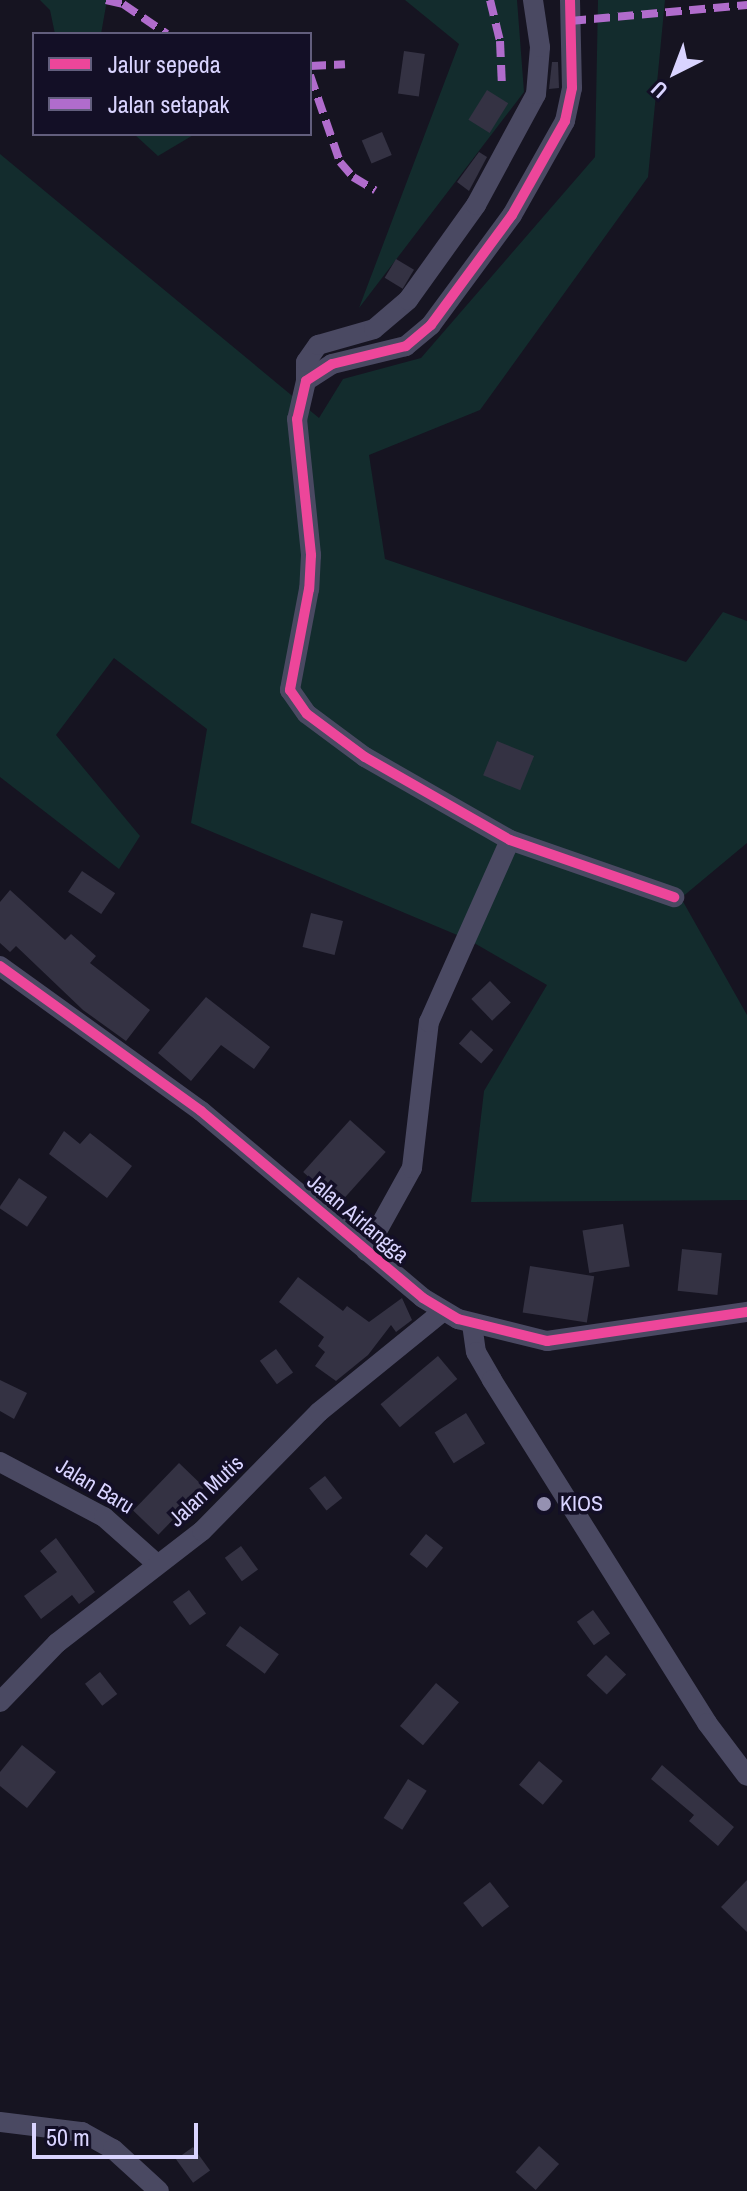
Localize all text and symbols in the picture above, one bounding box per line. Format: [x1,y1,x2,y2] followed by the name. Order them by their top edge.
[32,32,312,136] legend
[635,32,715,112] north arrow
[108,48,221,80] text: Jalur sepeda
[644,74,674,105] text: U
[108,88,229,120] text: Jalan setapak
[302,1168,414,1268] street label: Jalan Airlangga
[163,1450,249,1532] street label: Jalan Mutis
[51,1452,139,1520] street label: Jalan Baru
[560,1491,603,1517] place label: KIOS
[535,1495,553,1513] marker: KIOS
[36,2107,202,2157] scale bar
[46,2121,90,2153] text: 50 m

